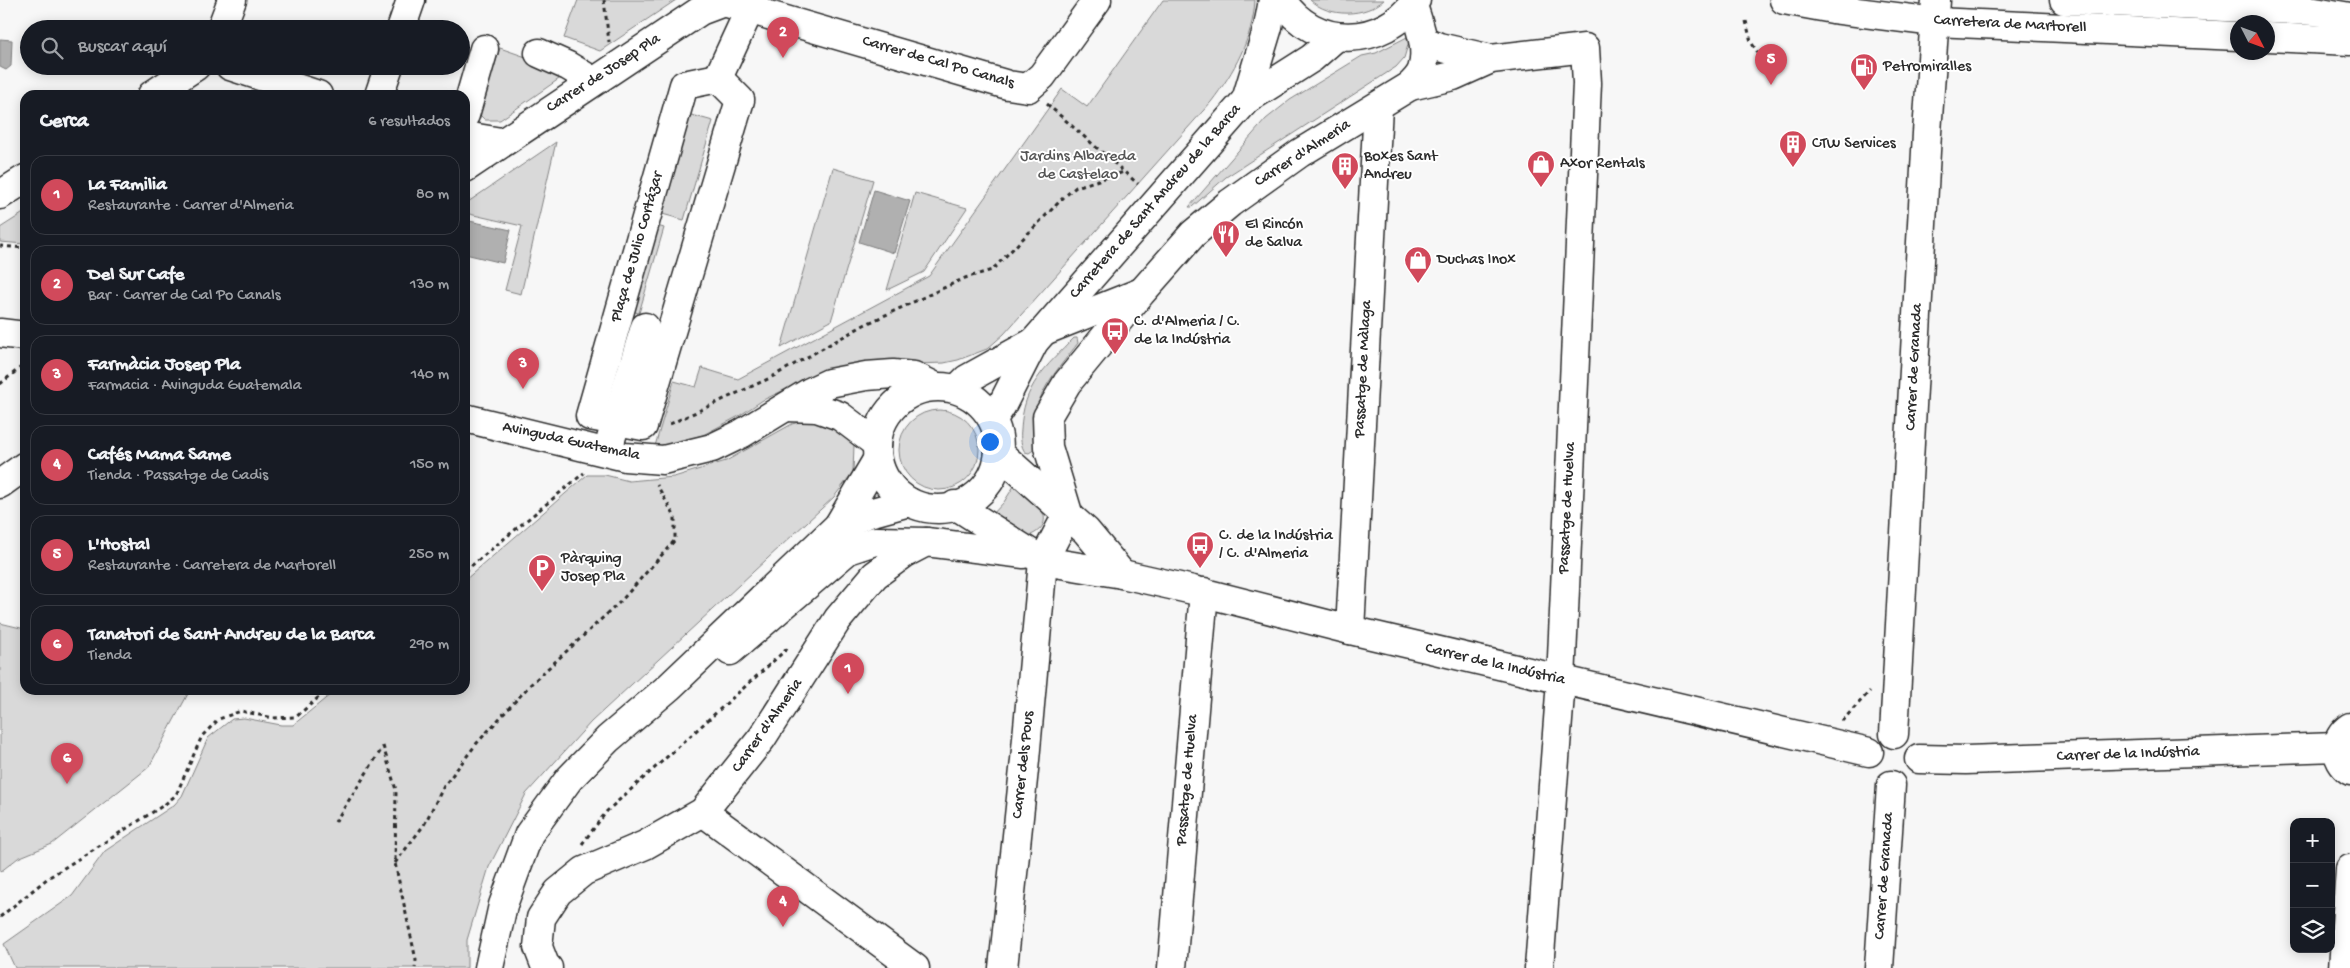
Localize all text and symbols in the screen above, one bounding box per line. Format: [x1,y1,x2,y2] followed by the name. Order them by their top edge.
[1933,12,2087,38] street label: Carretera de Martorell
[2230,15,2275,60] north arrow
[767,17,799,58] pin: 2
[20,20,470,75] search box
[544,30,665,118] street label: Carrer de Josep Pla
[860,32,1017,94] street label: Carrer de Cal Po Canals
[38,34,66,62] icon: search
[78,36,167,59] text: Buscar aquí
[1755,44,1787,85] pin: 5
[1849,52,1879,91] fuel station icon: Petromiralles
[1882,58,1972,77] place label: Petromiralles
[1066,100,1247,303] street label: Carretera de Sant Andreu de la Barca
[40,110,88,135] text: Cerca
[368,113,450,132] text: 6 resultados
[1251,115,1355,192] street label: Carrer d'Almeria
[1778,129,1808,168] building icon: CTW Services
[1812,135,1897,154] place label: CTW Services
[1020,148,1137,185] park label: Jardins Albareda de Castelao
[1363,148,1439,185] place label: Boxes Sant Andreu
[1526,149,1556,188] shop icon: Axor Rentals
[1330,151,1360,190] building icon: Boxes Sant Andreu
[1560,155,1646,174] place label: Axor Rentals
[607,168,669,325] street label: Plaça de Julio Cortázar
[88,174,167,197] text: La Familia
[54,186,60,205] text: 1
[416,186,449,205] text: 80 m
[88,197,294,216] text: Restaurante · Carrer d'Almeria
[1245,216,1303,253] place label: El Rincón de Salva
[1211,219,1241,258] restaurant icon: El Rincón de Salva
[1403,245,1433,284] shop icon: Duchas Inox
[1436,251,1516,270] place label: Duchas Inox
[88,264,184,287] text: Del Sur Cafe
[53,276,61,295] text: 2
[410,276,449,295] text: 130 m
[88,287,281,306] text: Bar · Carrer de Cal Po Canals
[1351,299,1377,439] street label: Passatge de Màlaga
[1902,302,1928,431] street label: Carrer de Granada
[1134,313,1241,350] place label: C. d'Almeria / C. de la Indústria
[1100,316,1130,355] bus stop icon: C. d'Almeria / C. de la Indústria
[507,348,539,389] pin: 3
[88,354,240,377] text: Farmàcia Josep Pla
[53,366,61,385] text: 3
[411,366,449,385] text: 140 m
[88,377,302,396] text: Farmacia · Avinguda Guatemala
[500,418,643,466] street label: Avinguda Guatemala
[977,429,1003,455] your location
[1555,441,1581,575] street label: Passatge de Huelva
[88,444,231,467] text: Cafés Mama Same
[53,456,61,475] text: 4
[410,456,449,475] text: 150 m
[88,467,268,486] text: Tienda · Passatge de Cadis
[1219,527,1334,564] place label: C. de la Indústria / C. d'Almeria
[1185,530,1215,569] bus stop icon: C. de la Indústria / C. d'Almeria
[88,534,150,557] text: L'Hostal
[53,546,61,565] text: 5
[409,546,449,565] text: 250 m
[560,550,626,587] place label: Pàrquing Josep Pla
[527,553,557,592] parking icon: Pàrquing Josep Pla
[88,557,336,576] text: Restaurante · Carretera de Martorell
[88,624,374,647] text: Tanatori de Sant Andreu de la Barca
[53,636,61,655] text: 6
[409,636,449,655] text: 290 m
[1423,640,1568,691] street label: Carrer de la Indústria
[88,647,132,666] text: Tienda
[832,653,864,694] pin: 1
[728,674,808,777] street label: Carrer d'Almeria
[1009,709,1039,820] street label: Carrer dels Pous
[1173,712,1203,847] street label: Passatge de Huelva
[51,743,83,784] pin: 6
[2056,743,2201,767] street label: Carrer de la Indústria
[1871,811,1899,940] street label: Carrer de Granada
[2290,818,2335,953] map controls
[2290,818,2335,863] button: +
[2290,863,2335,908] button: −
[767,886,799,927] pin: 4
[2290,908,2335,953] button: layers

